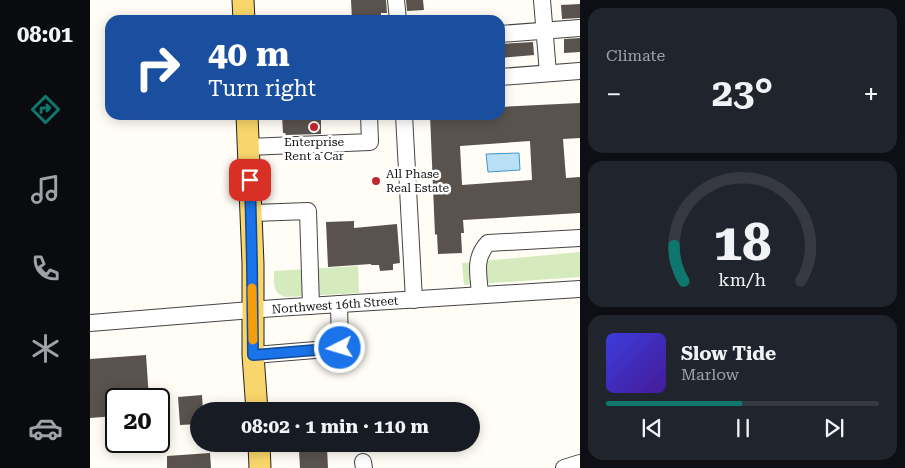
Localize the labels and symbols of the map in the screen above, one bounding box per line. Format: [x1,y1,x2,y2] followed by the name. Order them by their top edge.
[308,121,320,133] marker: Enterprise Rent a Car
[284,135,345,163] place label: Enterprise Rent a Car
[229,159,271,201] pin
[386,167,450,195] place label: All Phase Real Estate
[370,175,382,187] marker: All Phase Real Estate
[271,294,399,316] street label: Northwest 16th Street
[313,321,365,373] position arrow
[105,388,170,453] speed limit sign: 20

